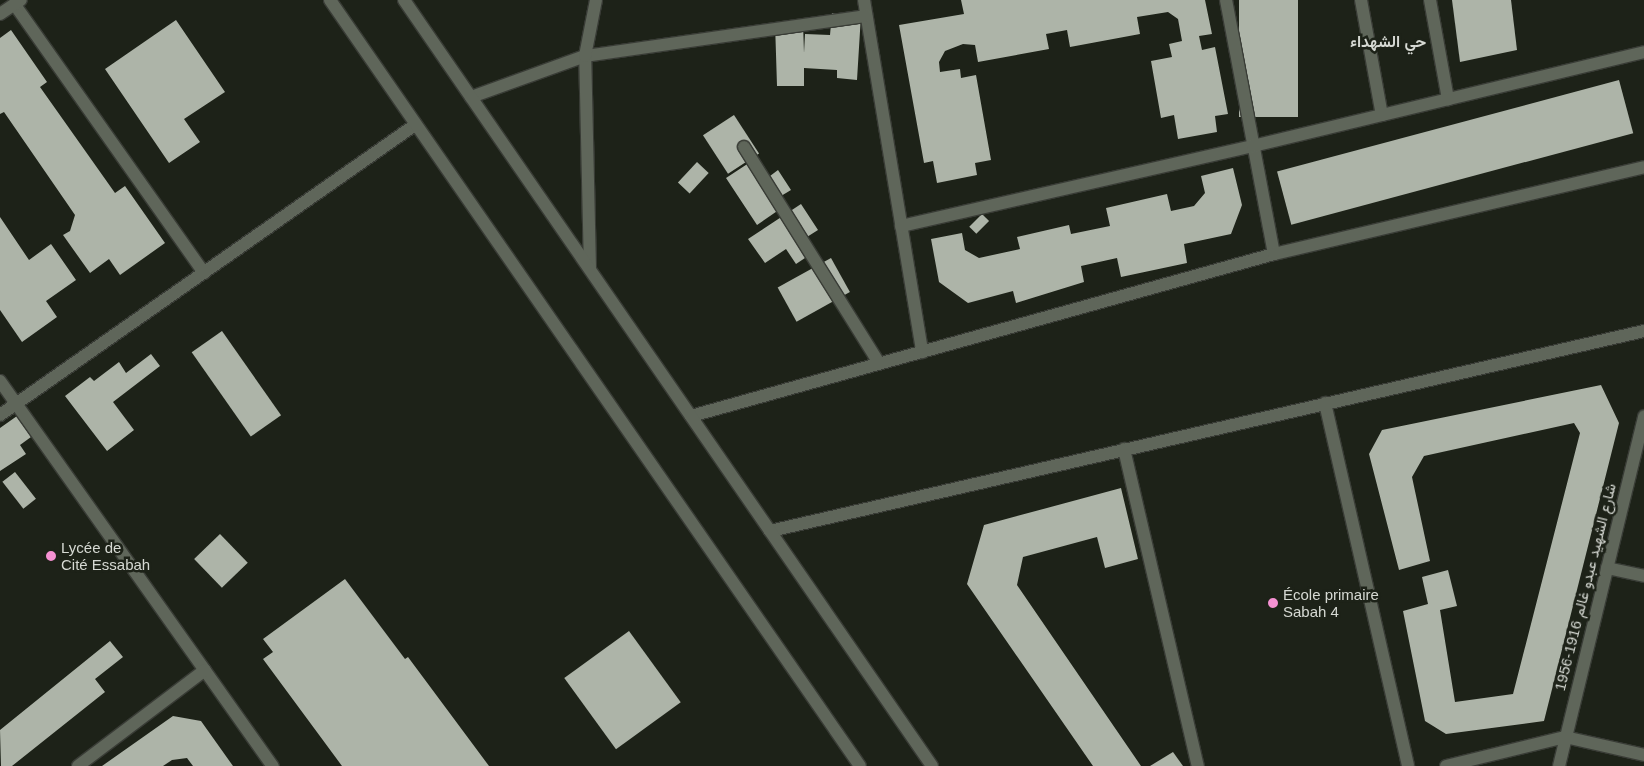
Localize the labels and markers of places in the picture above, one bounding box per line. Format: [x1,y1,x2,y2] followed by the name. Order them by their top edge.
[61,538,150,573] place label: Lycée de Cité Essabah
[45,550,57,562] marker: Lycée de Cité Essabah
[1283,585,1379,620] place label: École primaire Sabah 4
[1267,597,1279,609] marker: École primaire Sabah 4

